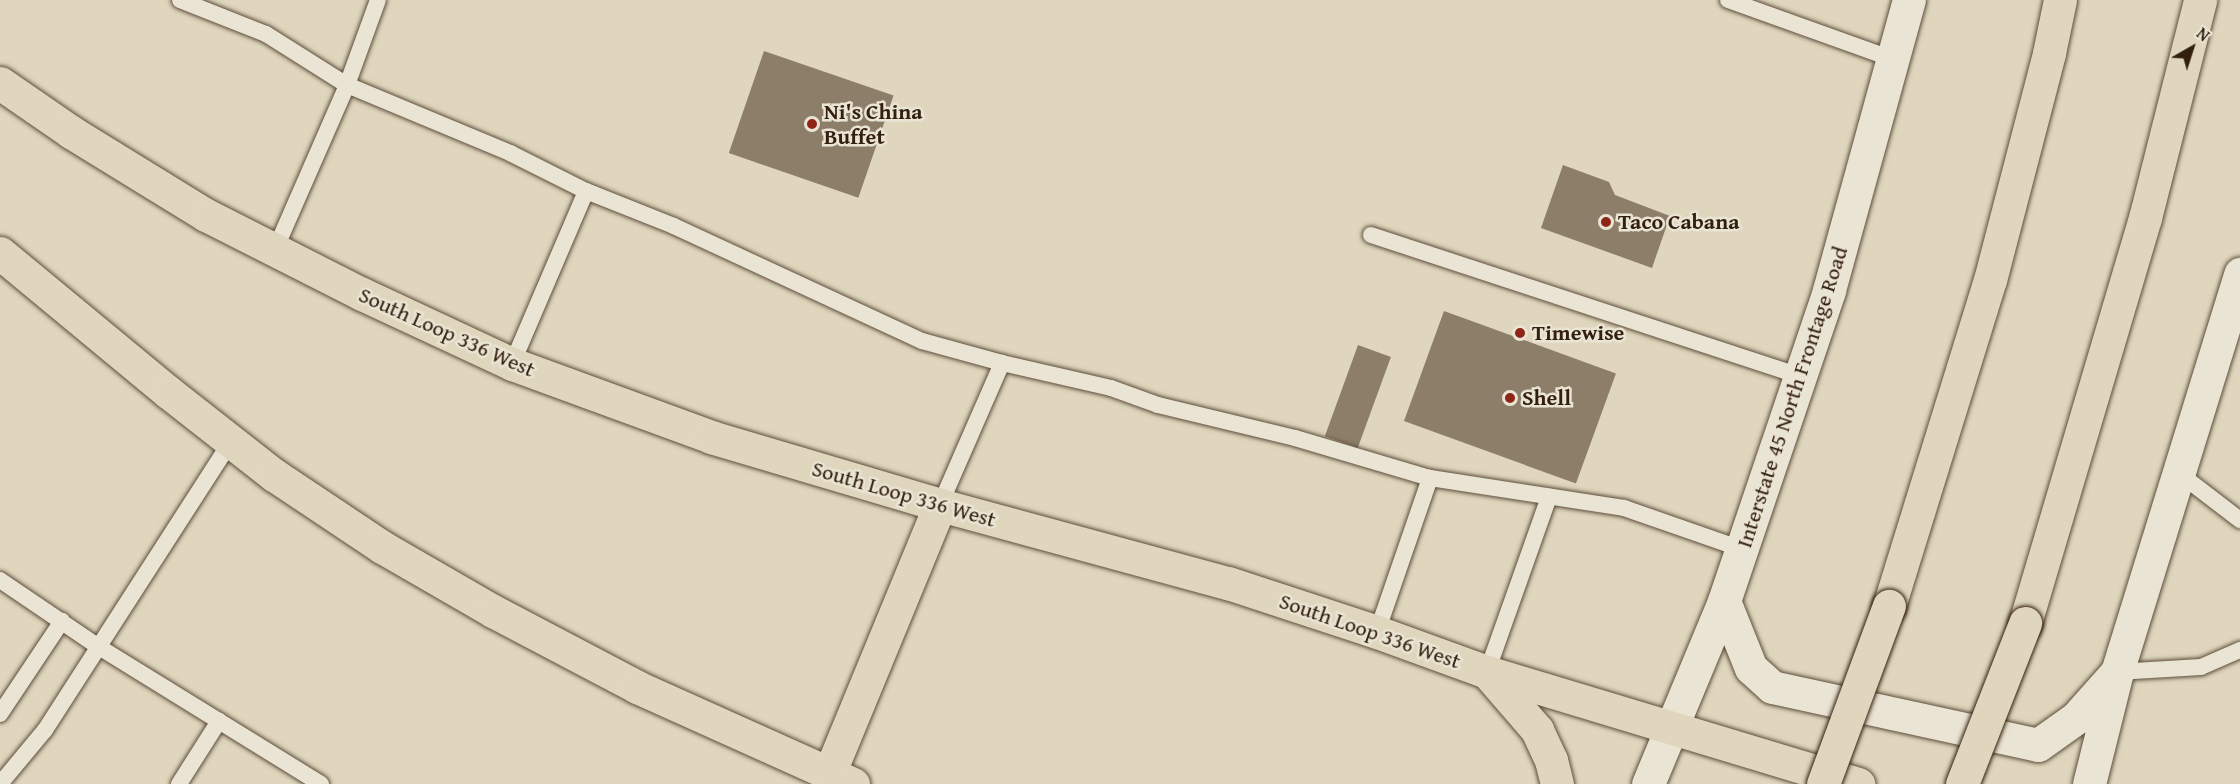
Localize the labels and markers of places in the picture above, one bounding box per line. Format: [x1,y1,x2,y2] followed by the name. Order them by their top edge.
[824,98,923,150] place label: Ni's China Buffet
[805,117,819,131] marker: Ni's China Buffet
[1618,209,1739,235] place label: Taco Cabana
[1599,215,1613,229] marker: Taco Cabana
[1532,320,1624,346] place label: Timewise
[1513,326,1527,340] marker: Timewise
[1522,385,1571,411] place label: Shell
[1503,391,1517,405] marker: Shell

